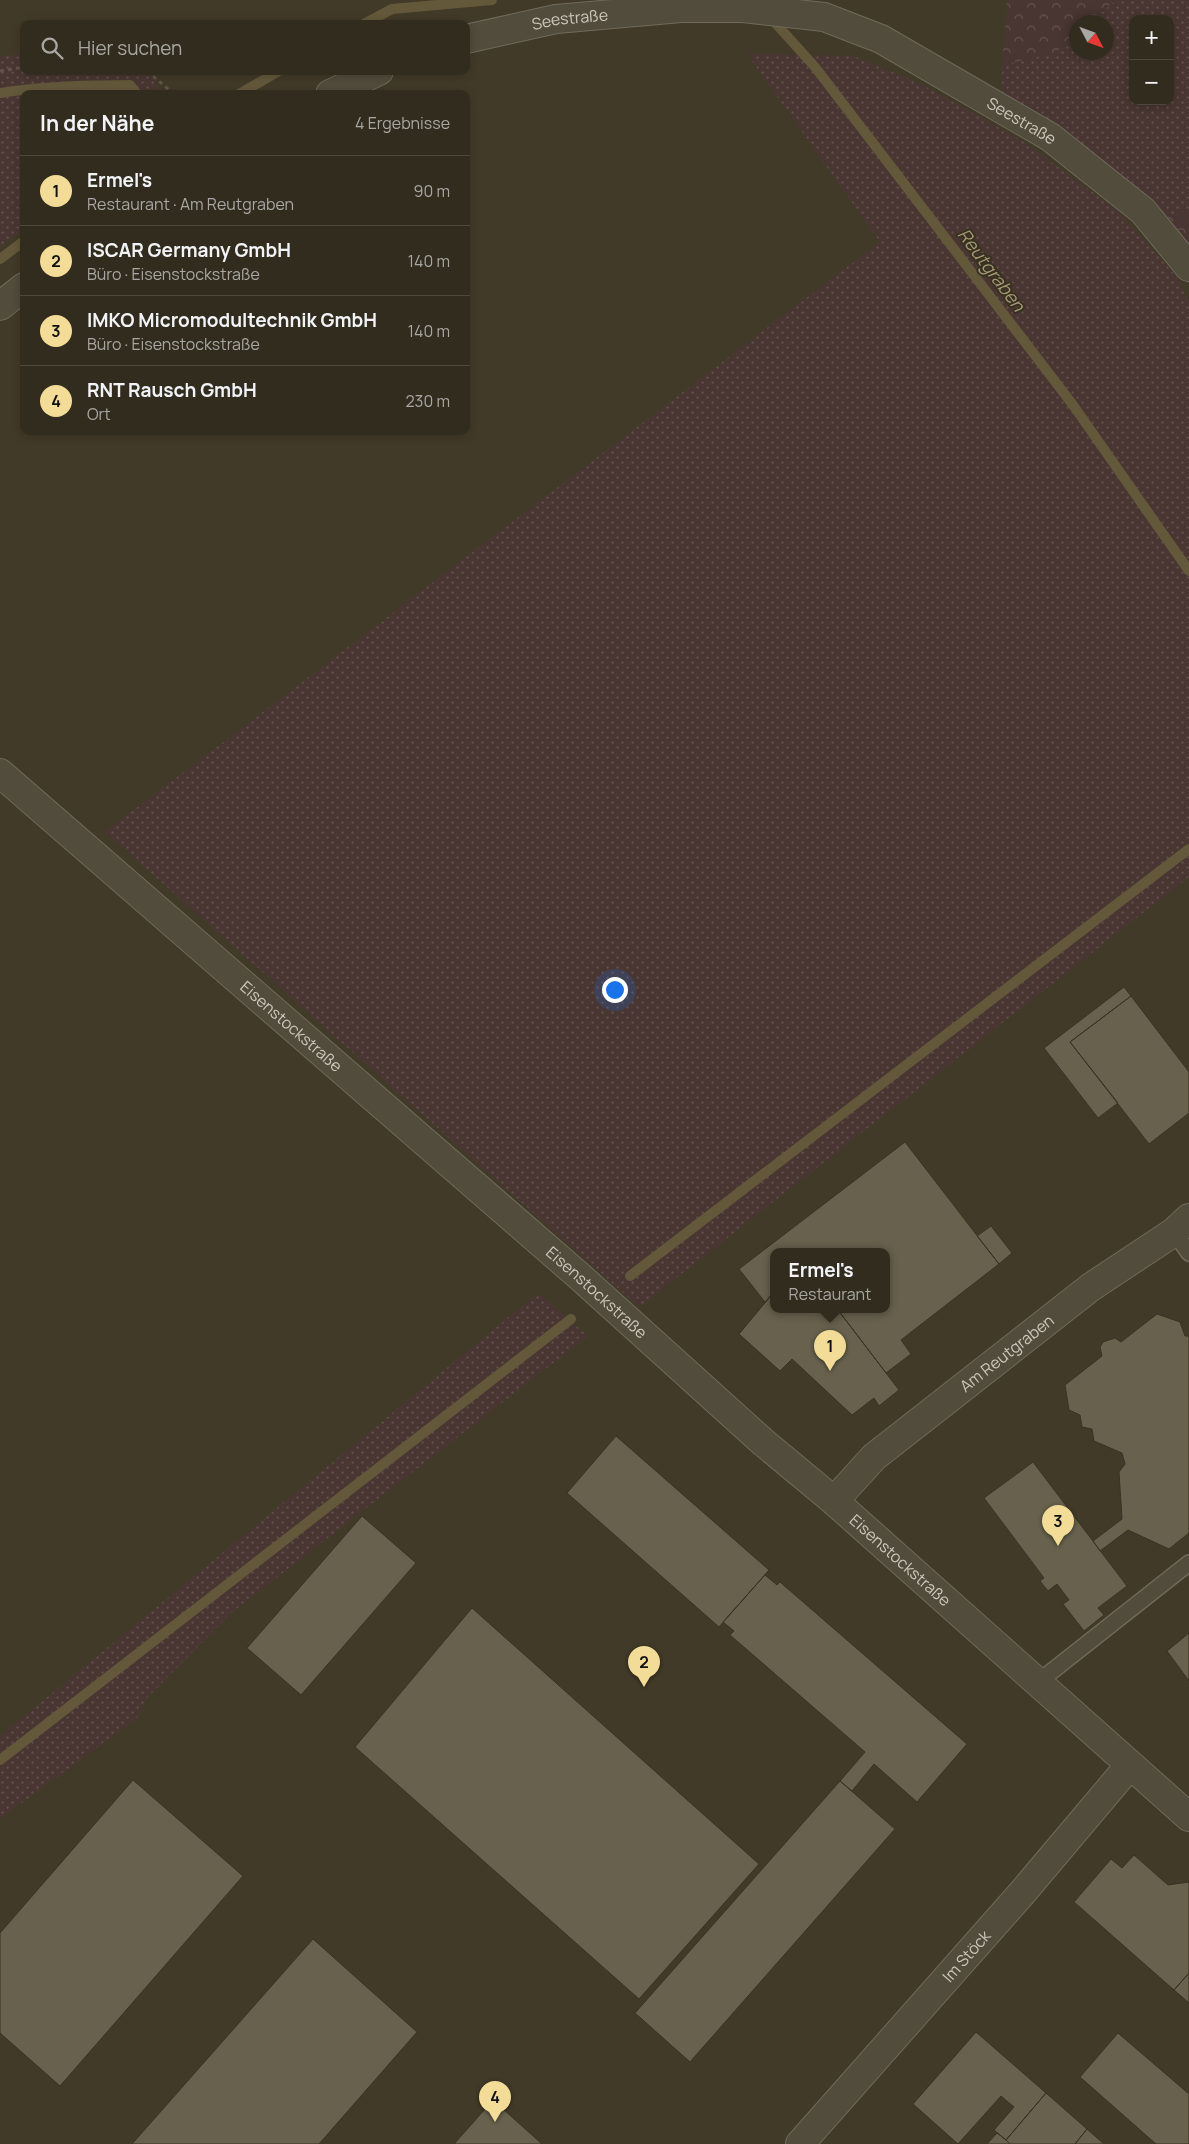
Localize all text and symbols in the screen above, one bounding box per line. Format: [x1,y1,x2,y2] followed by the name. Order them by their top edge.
[530,3,609,35] street label: Seestraße
[1069,15,1114,60] north arrow
[1129,15,1174,105] map controls
[1129,15,1174,60] button: +
[20,20,470,75] search box
[38,34,66,62] icon: search
[78,35,182,61] text: Hier suchen
[1129,60,1174,105] button: −
[983,92,1061,149] street label: Seestraße
[40,109,154,137] text: In der Nähe
[355,112,450,134] text: 4 Ergebnisse
[87,167,152,193] text: Ermel's
[52,180,60,202] text: 1
[414,180,450,202] text: 90 m
[87,193,294,215] text: Restaurant · Am Reutgraben
[953,223,1032,317] water label: Reutgraben
[87,237,291,263] text: ISCAR Germany GmbH
[51,250,61,272] text: 2
[408,250,450,272] text: 140 m
[87,263,260,285] text: Büro · Eisenstockstraße
[87,307,377,333] text: IMKO Micromodultechnik GmbH
[51,320,61,342] text: 3
[408,320,450,342] text: 140 m
[87,333,260,355] text: Büro · Eisenstockstraße
[87,377,257,403] text: RNT Rausch GmbH
[51,390,61,412] text: 4
[406,390,450,412] text: 230 m
[87,403,111,425] text: Ort
[236,976,347,1077] street label: Eisenstockstraße
[602,977,628,1003] your location
[541,1241,652,1343] street label: Eisenstockstraße
[770,1248,890,1313] popup
[789,1257,854,1283] text: Ermel's
[789,1283,871,1305] text: Restaurant
[955,1309,1058,1397] street label: Am Reutgraben
[814,1330,846,1371] pin: 1
[1042,1505,1074,1546] pin: 3
[845,1509,956,1611] street label: Eisenstockstraße
[628,1646,660,1687] pin: 2
[937,1924,996,1987] street label: Im Stöck
[479,2081,511,2122] pin: 4

